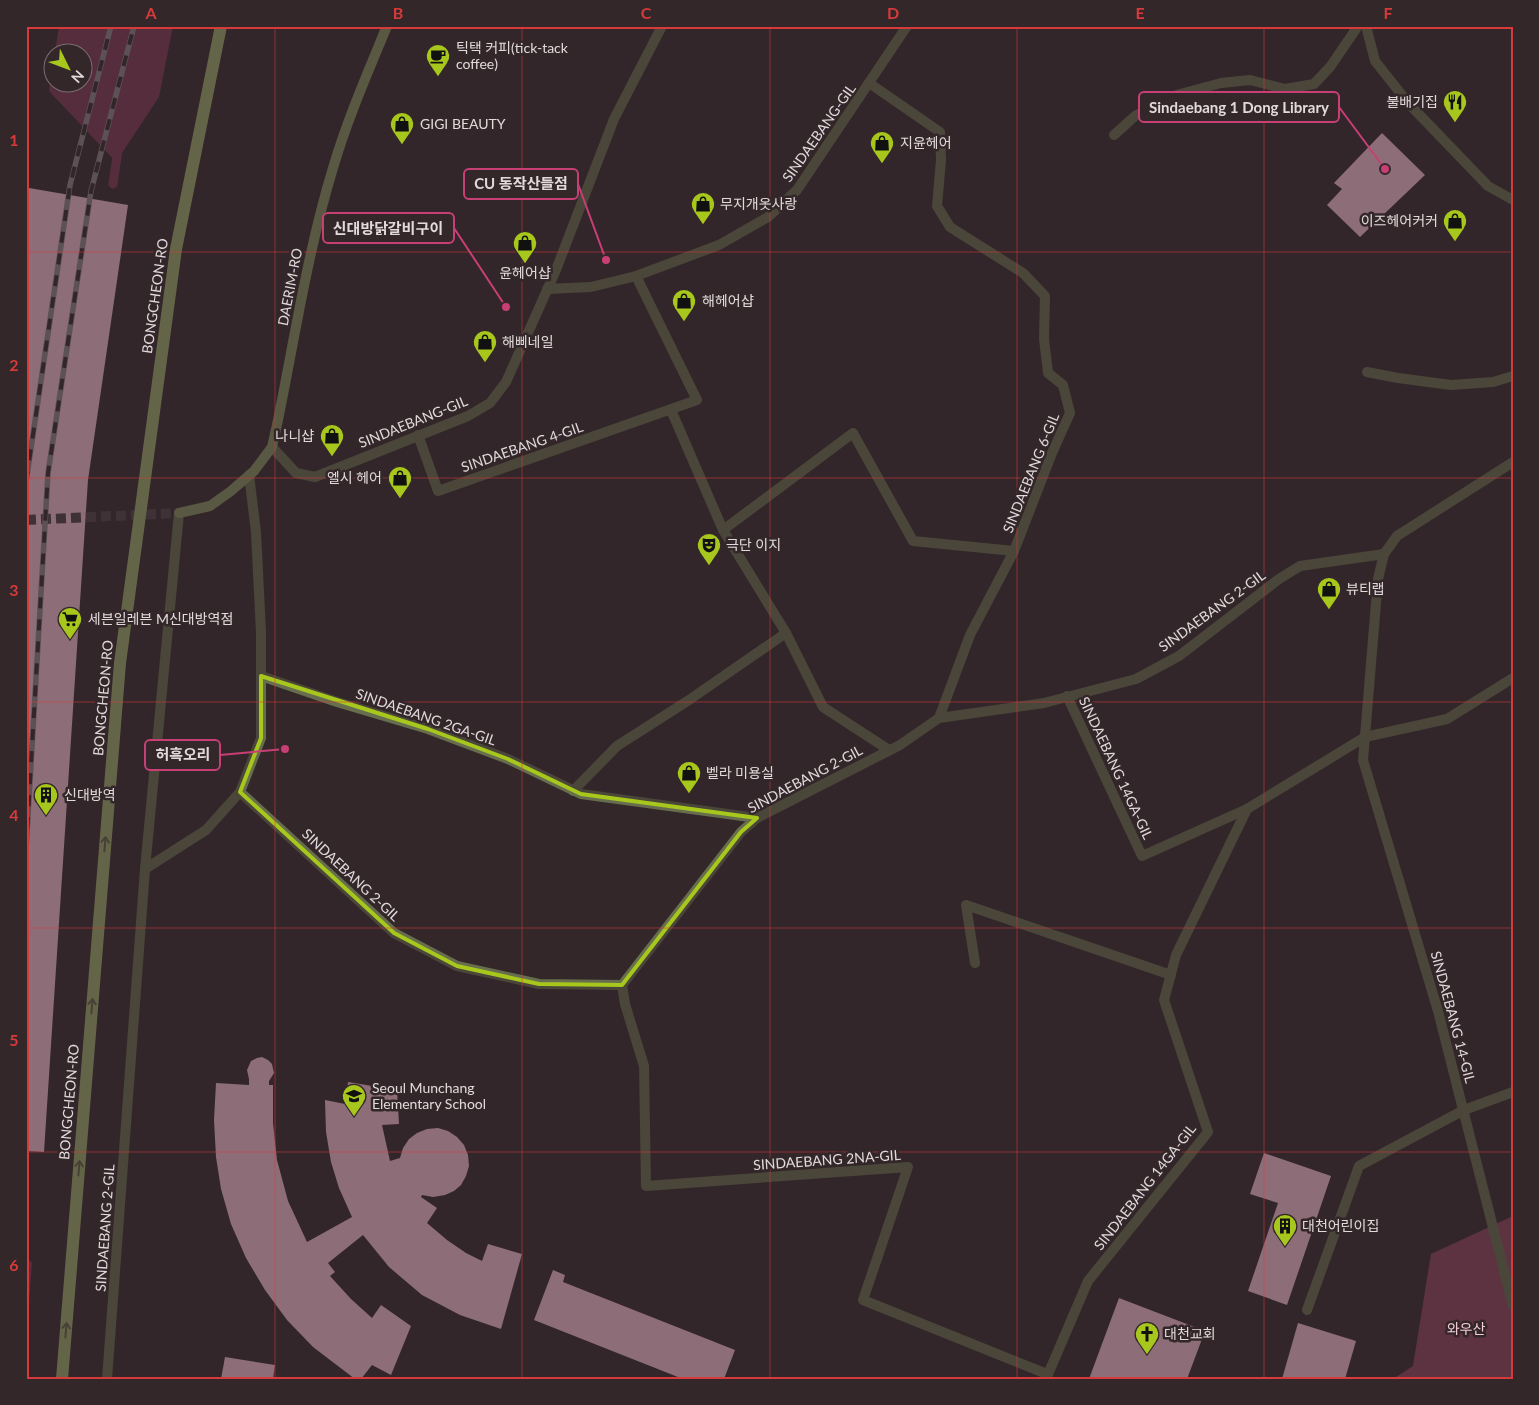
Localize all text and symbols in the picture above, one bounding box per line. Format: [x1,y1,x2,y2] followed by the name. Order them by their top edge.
[144,3,157,22] text: A
[393,3,403,22] text: B
[641,3,652,22] text: C
[887,3,899,22] text: D
[1135,3,1145,22] text: E
[1383,3,1393,22] text: F
[456,39,569,72] place label: 틱택 커피(tick-tack coffee)
[42,42,92,92] north arrow
[425,43,451,77] cafe icon: 틱택 커피(tick-tack coffee)
[68,67,88,87] text: N
[778,80,859,185] street label: SINDAEBANG-GIL
[1442,89,1468,123] restaurant icon: 불배기집
[1139,92,1339,122] callout: Sindaebang 1 Dong Library
[1386,93,1438,110] place label: 불배기집
[1149,98,1329,116] text: Sindaebang 1 Dong Library
[389,111,415,145] shop icon: GIGI BEAUTY
[420,115,506,132] place label: GIGI BEAUTY
[9,130,19,149] text: 1
[869,130,895,164] shop icon: 지윤헤어
[900,134,952,151] place label: 지윤헤어
[464,169,578,199] callout: CU 동작산들점
[474,174,568,192] text: CU 동작산들점
[690,191,716,225] shop icon: 무지개옷사랑
[720,195,797,212] place label: 무지개옷사랑
[1442,208,1468,242] shop icon: 이즈헤어커커
[1361,212,1438,229] place label: 이즈헤어커커
[323,213,454,243] callout: 신대방닭갈비구이
[333,219,443,237] text: 신대방닭갈비구이
[512,230,538,264] shop icon: 윤헤어샵
[138,237,171,355] street label: BONGCHEON-RO
[274,247,305,327] street label: DAERIM-RO
[499,264,551,281] place label: 윤헤어샵
[671,288,697,322] shop icon: 해헤어샵
[702,292,754,309] place label: 해헤어샵
[472,329,498,363] shop icon: 해삐네일
[502,333,554,350] place label: 해삐네일
[9,355,19,374] text: 2
[356,392,470,451] street label: SINDAEBANG-GIL
[999,410,1062,535] street label: SINDAEBANG 6-GIL
[459,418,585,475] street label: SINDAEBANG 4-GIL
[319,423,345,457] shop icon: 나니샵
[275,427,314,444] place label: 나니샵
[387,465,413,499] shop icon: 엘시 헤어
[327,469,382,486] place label: 엘시 헤어
[696,532,722,566] theatre icon: 극단 이지
[726,536,781,553] place label: 극단 이지
[1155,566,1268,655] street label: SINDAEBANG 2-GIL
[1316,576,1342,610] shop icon: 뷰티랩
[9,580,19,599] text: 3
[1346,580,1385,597] place label: 뷰티랩
[57,606,83,640] supermarket icon: 세븐일레븐 M신대방역점
[88,610,233,627] place label: 세븐일레븐 M신대방역점
[89,639,116,757] street label: BONGCHEON-RO
[354,685,499,749] street label: SINDAEBANG 2GA-GIL
[1076,694,1157,842] street label: SINDAEBANG 14GA-GIL
[145,740,220,770] callout: 허흑오리
[744,741,865,816] street label: SINDAEBANG 2-GIL
[155,745,211,763] text: 허흑오리
[676,760,702,794] shop icon: 벨라 미용실
[706,764,774,781] place label: 벨라 미용실
[33,782,59,816] building icon: 신대방역
[64,786,116,803] place label: 신대방역
[9,805,19,824] text: 4
[299,825,404,924] street label: SINDAEBANG 2-GIL
[100,837,110,853] one-way arrow
[1428,949,1479,1085] street label: SINDAEBANG 14-GIL
[87,998,97,1014] one-way arrow
[9,1030,19,1049] text: 5
[55,1043,82,1161] street label: BONGCHEON-RO
[372,1079,486,1112] place label: Seoul Munchang Elementary School
[341,1083,367,1117] school or university icon: Seoul Munchang Elementary School
[1090,1120,1199,1253] street label: SINDAEBANG 14GA-GIL
[753,1146,901,1173] street label: SINDAEBANG 2NA-GIL
[74,1160,84,1176] one-way arrow
[92,1164,117,1292] street label: SINDAEBANG 2-GIL
[1272,1213,1298,1247] building icon: 대천어린이집
[1302,1217,1379,1234] place label: 대천어린이집
[9,1255,19,1274] text: 6
[1447,1320,1485,1337] park label: 와우산
[1134,1321,1160,1355] church icon: 대천교회
[61,1322,71,1338] one-way arrow
[1164,1325,1216,1342] place label: 대천교회

